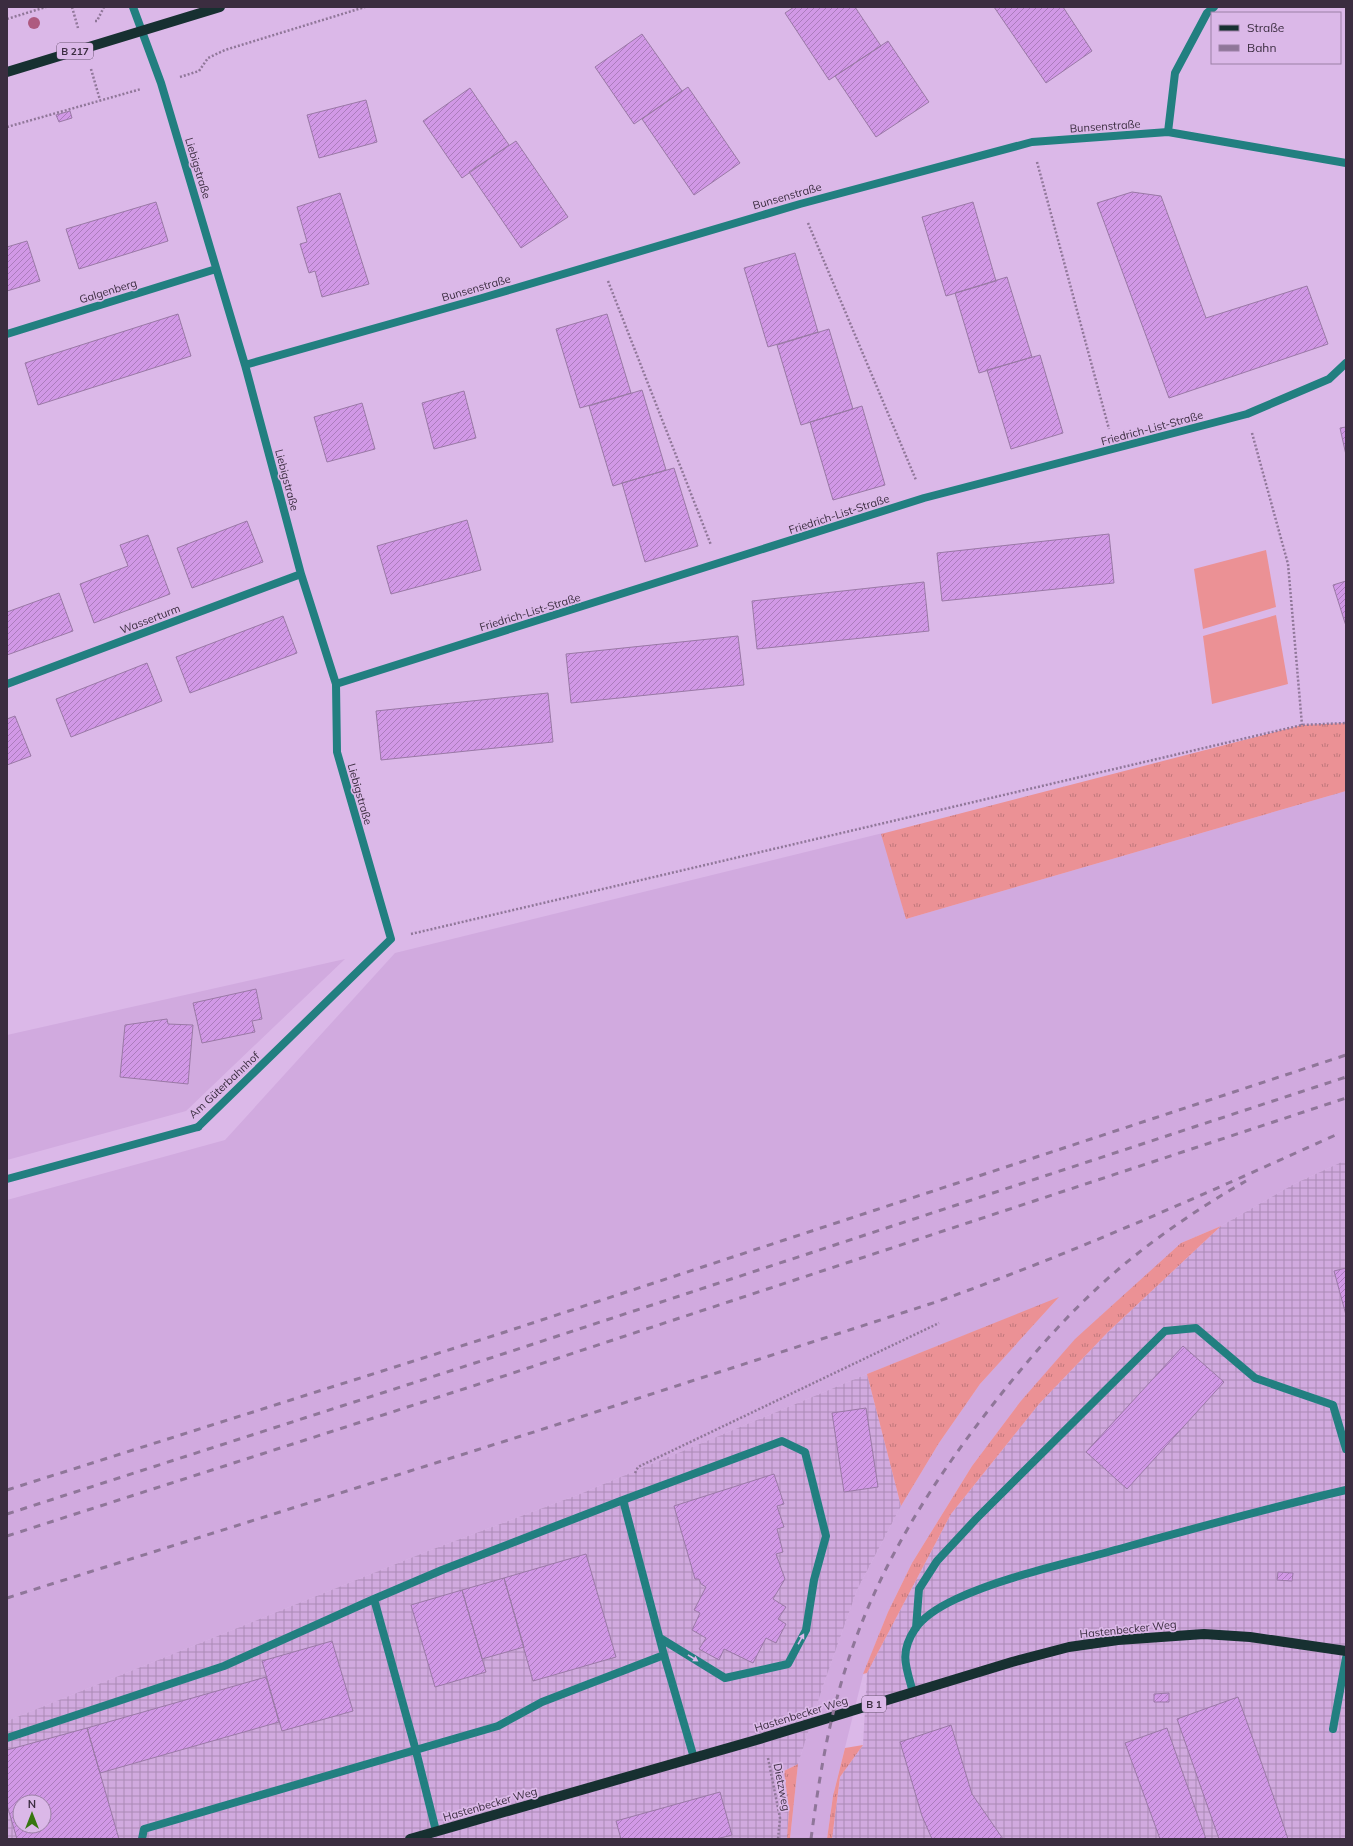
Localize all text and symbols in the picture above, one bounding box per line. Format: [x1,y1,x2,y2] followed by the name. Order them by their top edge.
[1211,12,1341,64] legend
[1247,20,1284,35] text: Straße
[1247,40,1276,55] text: Bahn
[57,43,93,59] road number: B 217
[1069,117,1141,135] street label: Bunsenstraße
[182,136,214,200] street label: Liebigstraße
[751,179,823,213] street label: Bunsenstraße
[440,271,512,305] street label: Bunsenstraße
[78,276,138,306] street label: Galgenberg
[1100,408,1204,448] street label: Friedrich-List-Straße
[272,448,302,512] street label: Liebigstraße
[787,491,891,537] street label: Friedrich-List-Straße
[478,590,582,634] street label: Friedrich-List-Straße
[118,601,182,637] street label: Wasserturm
[345,762,375,826] street label: Liebigstraße
[186,1049,262,1121] street label: Am Güterbahnhof
[1079,1617,1177,1641] street label: Hastenbecker Weg
[798,1633,805,1645] one-way arrow
[688,1654,698,1662] one-way arrow
[752,1693,850,1735] street label: Hastenbecker Weg
[862,1696,886,1712] road number: B 1
[771,1762,793,1812] street label: Dietzweg
[441,1784,539,1824] street label: Hastenbecker Weg
[12,1794,52,1834] north arrow
[28,1797,36,1811] text: N

